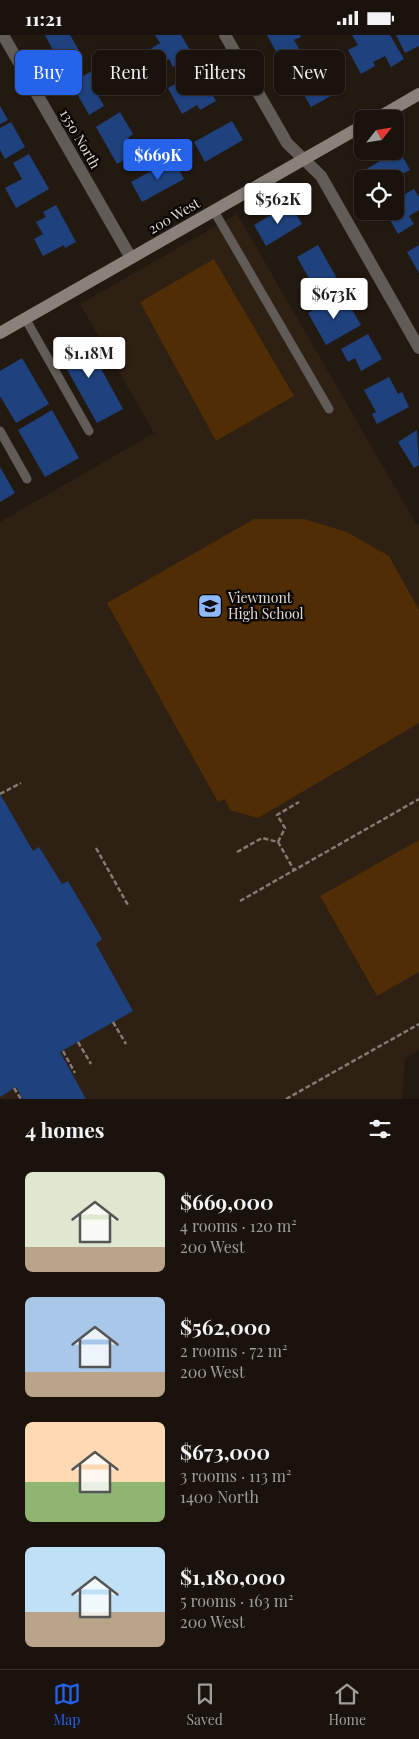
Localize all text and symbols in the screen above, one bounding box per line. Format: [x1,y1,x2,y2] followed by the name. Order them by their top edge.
[25,5,62,31] text: 11:21
[15,50,82,95] chip: Buy
[92,50,166,95] chip: Rent
[176,50,264,95] chip: Filters
[274,50,345,95] chip: New
[56,106,105,173] street label: 1350 North
[354,110,404,160] north arrow
[354,110,404,220] map controls
[123,139,193,181] pin: $669K
[134,144,182,165] text: $669K
[354,170,404,220] button: locate
[243,183,313,225] pin: $562K
[255,188,301,209] text: $562K
[145,193,204,238] street label: 200 West
[299,277,369,320] pin: $673K
[312,283,356,304] text: $673K
[48,337,130,379] pin: $1.18M
[64,342,114,363] text: $1.18M
[227,588,304,623] place label: Viewmont High School
[197,593,223,619] school or university icon: Viewmont High School
[25,1115,104,1143] text: 4 homes
[366,1115,394,1143] icon: filters
[180,1187,274,1215] text: $669,000
[65,1192,125,1252] icon: home
[180,1215,297,1236] text: 4 rooms · 120 m²
[180,1236,245,1257] text: 200 West
[180,1312,271,1340] text: $562,000
[65,1317,125,1377] icon: home
[180,1340,287,1361] text: 2 rooms · 72 m²
[180,1361,245,1382] text: 200 West
[180,1437,270,1465] text: $673,000
[65,1442,125,1502] icon: home
[180,1465,291,1486] text: 3 rooms · 113 m²
[180,1486,259,1507] text: 1400 North
[180,1562,285,1590] text: $1,180,000
[65,1567,125,1627] icon: home
[180,1590,293,1611] text: 5 rooms · 163 m²
[180,1611,245,1632] text: 200 West
[53,1680,81,1729] tab: Map
[187,1680,223,1729] tab: Saved
[329,1680,366,1729] tab: Home

